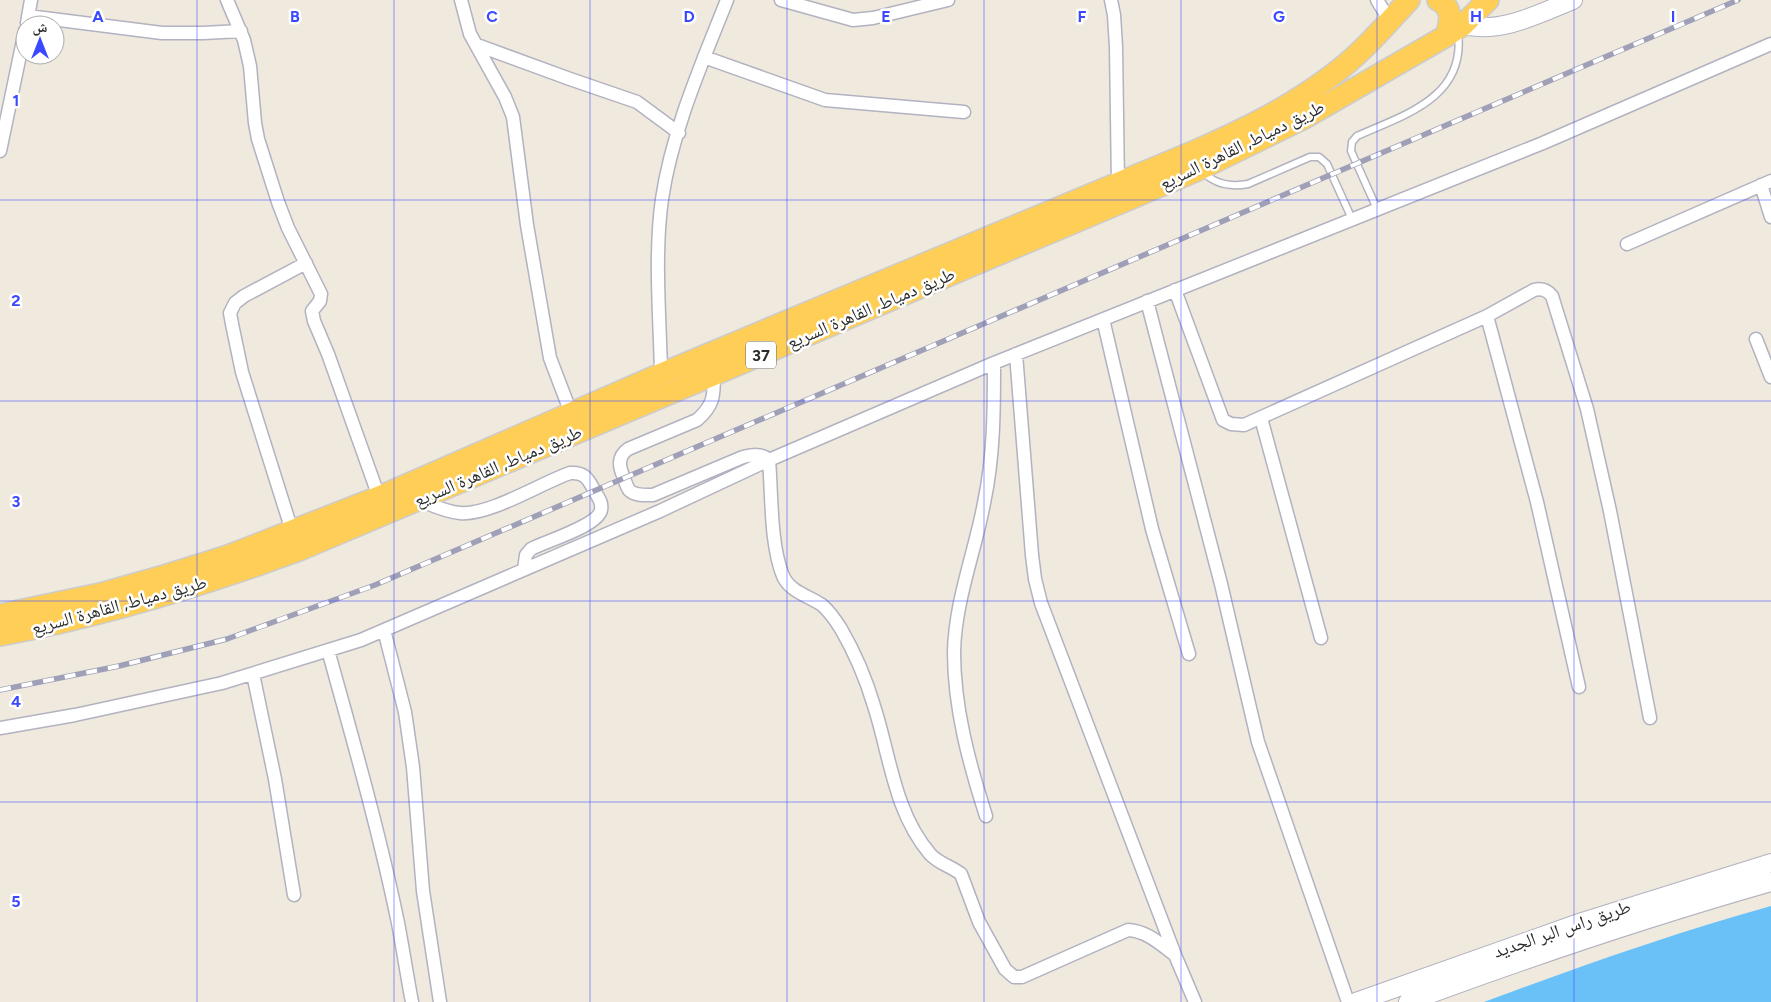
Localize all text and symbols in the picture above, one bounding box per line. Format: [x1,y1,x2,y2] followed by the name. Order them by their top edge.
[92,7,104,26] text: A
[290,7,300,26] text: B
[486,7,498,26] text: C
[683,7,695,26] text: D
[881,7,891,26] text: E
[1078,7,1087,26] text: F
[1273,7,1285,26] text: G
[1470,7,1482,26] text: H
[1671,7,1675,26] text: I
[15,15,65,65] north arrow
[33,19,48,36] text: ش
[13,91,19,110] text: 1
[1156,96,1328,195] street label: طريق دمياط, القاهرة السريع
[784,263,959,354] street label: طريق دمياط, القاهرة السريع
[11,291,21,310] text: 2
[746,342,776,368] road number: 37
[411,421,586,512] street label: طريق دمياط, القاهرة السريع
[12,492,21,511] text: 3
[29,571,209,640] street label: طريق دمياط, القاهرة السريع
[11,692,21,711] text: 4
[11,892,21,911] text: 5
[1491,895,1633,963] street label: طريق راس البر الجديد

